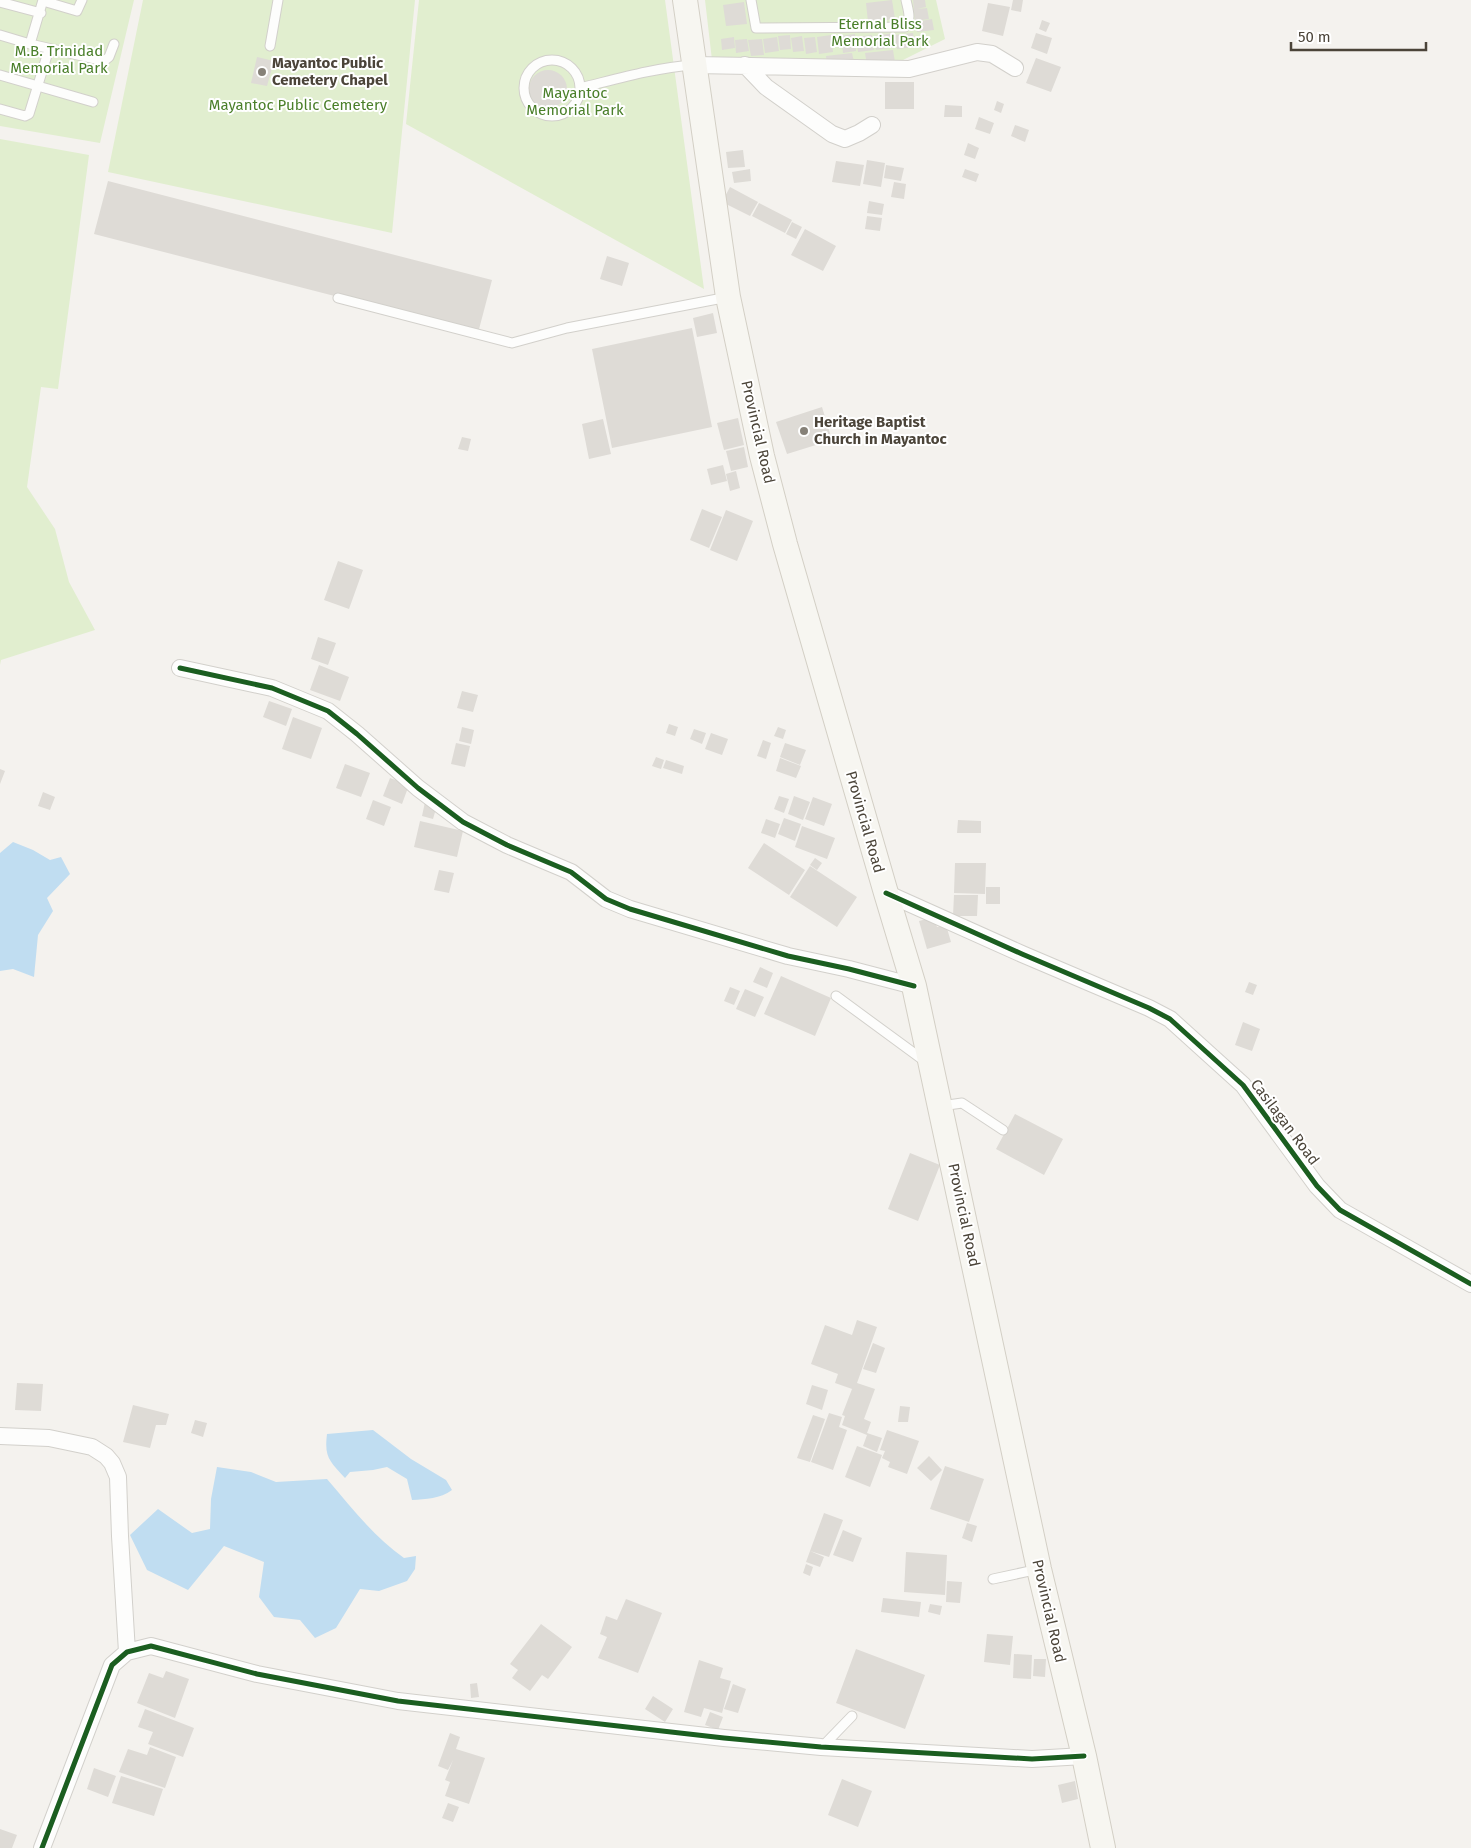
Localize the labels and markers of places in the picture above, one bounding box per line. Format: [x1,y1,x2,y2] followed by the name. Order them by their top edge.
[272,54,388,89] place label: Mayantoc Public Cemetery Chapel
[256,66,268,78] marker: Mayantoc Public Cemetery Chapel
[814,413,947,448] place label: Heritage Baptist Church in Mayantoc
[798,425,810,437] marker: Heritage Baptist Church in Mayantoc

